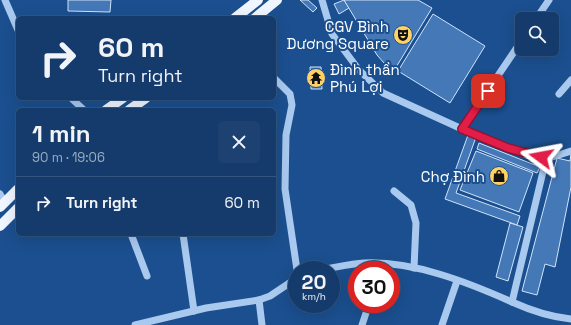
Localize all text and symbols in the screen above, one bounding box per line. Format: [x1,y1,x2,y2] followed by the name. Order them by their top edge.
[515,12,559,56] map controls
[515,12,559,56] button: search
[286,17,389,53] place label: CGV Bình Dương Square
[392,24,414,46] theatre icon: CGV Bình Dương Square
[98,29,164,65] text: 60 m
[32,32,84,84] icon: right
[330,60,400,96] place label: Đình thần Phú Lợi
[98,64,182,87] text: Turn right
[305,67,327,89] temple icon: Đình thần Phú Lợi
[471,74,505,108] pin
[477,80,499,102] icon: arrive
[32,118,91,149] text: 1 min
[218,121,260,163] button: close
[520,136,562,178] position arrow
[32,149,105,166] text: 90 m · 19:06
[488,165,510,187] shop icon: Chợ Đình
[421,167,485,186] place label: Chợ Đình
[32,192,54,214] icon: right
[66,193,137,212] text: Turn right
[224,193,260,212] text: 60 m
[348,261,400,313] speed limit sign: 30
[302,269,326,295] text: 20
[302,290,326,303] text: km/h

